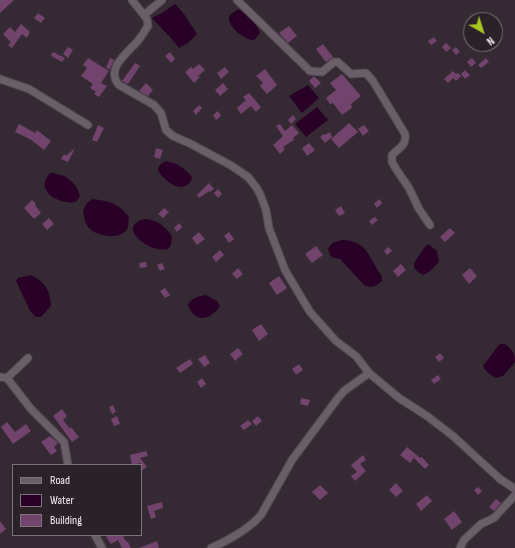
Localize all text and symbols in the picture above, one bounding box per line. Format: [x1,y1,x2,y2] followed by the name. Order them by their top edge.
[463,12,503,52] north arrow
[484,34,497,48] text: N
[12,464,142,536] legend
[50,473,70,488] text: Road
[50,493,74,508] text: Water
[50,513,82,528] text: Building

